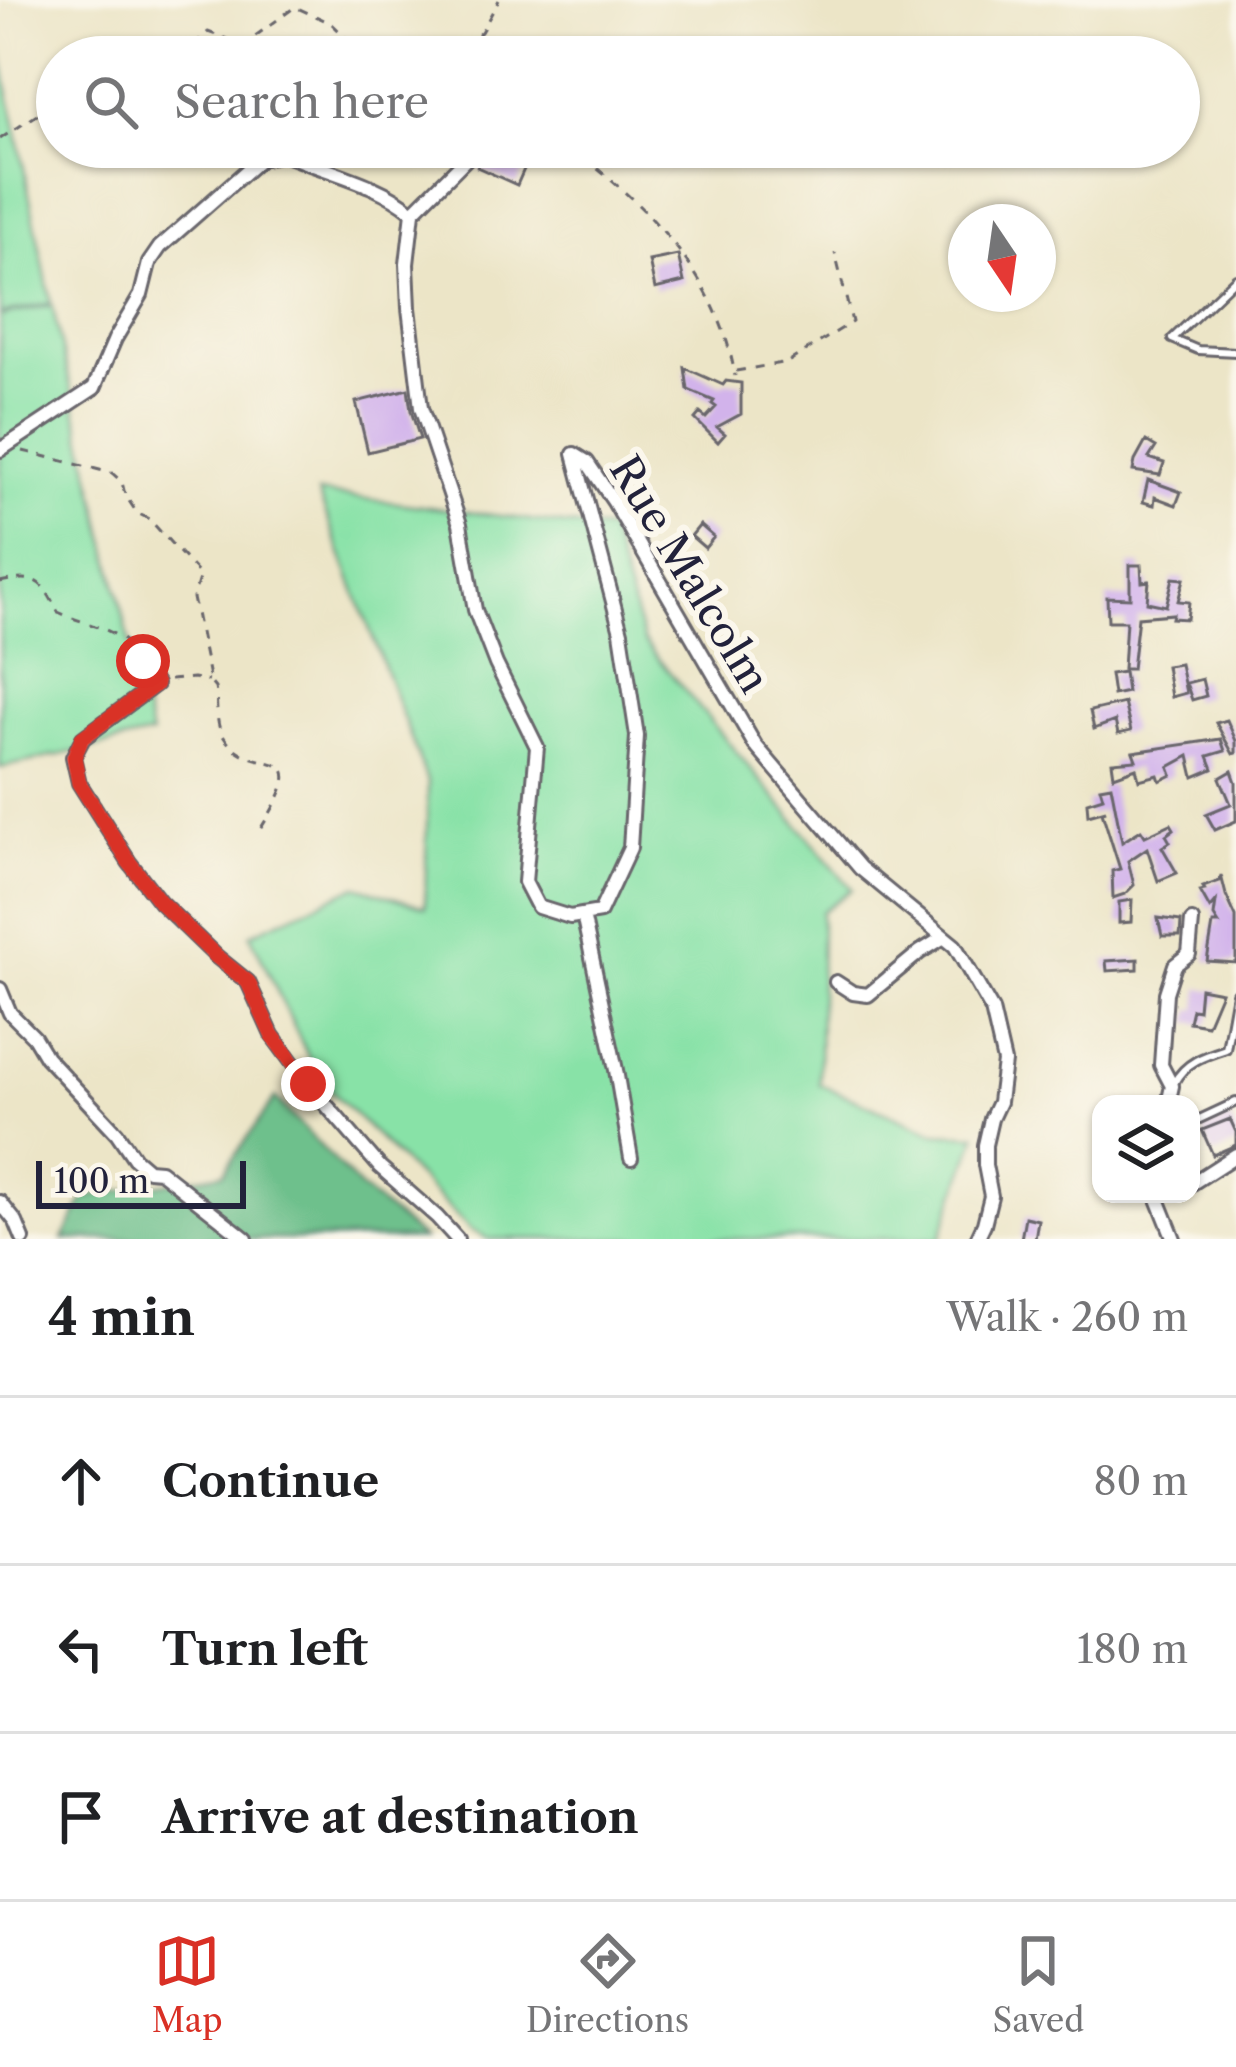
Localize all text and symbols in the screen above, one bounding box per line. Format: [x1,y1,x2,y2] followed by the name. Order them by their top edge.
[36,36,1200,168] search box
[78,69,144,135] icon: search
[174,74,429,130] text: Search here
[948,204,1056,312] north arrow
[599,446,781,702] street label: Rue Malcolm
[116,634,170,688] route start
[281,1057,335,1111] route end
[1092,1095,1200,1203] map controls
[1092,1095,1200,1203] button: layers
[36,1155,246,1208] scale bar
[54,1161,149,1202] text: 100 m
[48,1286,195,1348] text: 4 min
[946,1293,1188,1341] text: Walk · 260 m
[48,1448,114,1514] icon: ahead
[162,1453,379,1509] text: Continue
[1093,1457,1188,1505] text: 80 m
[48,1616,114,1682] icon: left
[162,1621,368,1677] text: Turn left
[1077,1625,1188,1673] text: 180 m
[48,1784,114,1850] icon: arrive
[162,1789,639,1845] text: Arrive at destination
[152,1928,223,2041] tab: Map
[526,1928,689,2041] tab: Directions
[993,1928,1084,2041] tab: Saved

